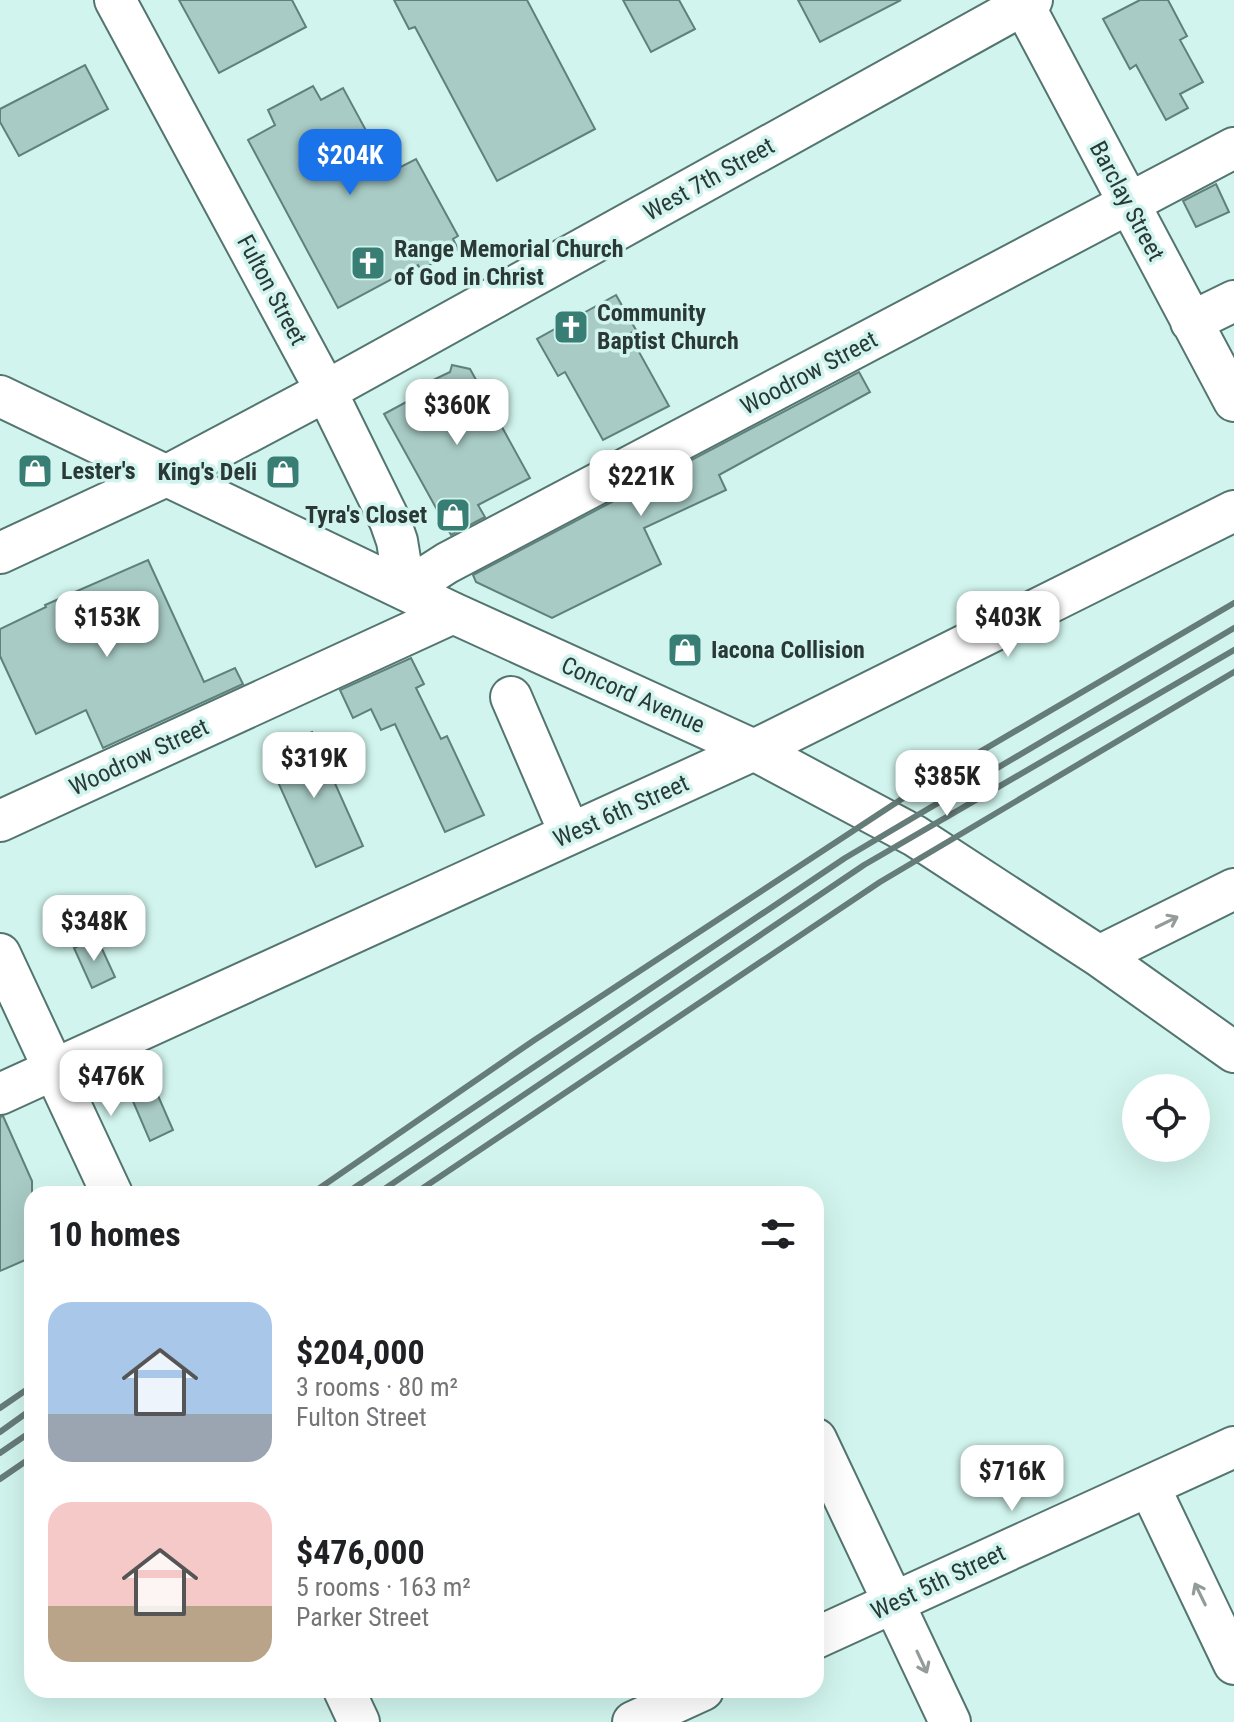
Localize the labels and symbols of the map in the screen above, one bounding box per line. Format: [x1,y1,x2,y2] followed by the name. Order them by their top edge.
[294,129,406,197] pin: $204K
[639,132,779,226] street label: West 7th Street
[1084,136,1170,266] street label: Barclay Street
[231,230,313,350] street label: Fulton Street
[394,235,624,291] place label: Range Memorial Church of God in Christ
[349,244,387,282] church icon: Range Memorial Church of God in Christ
[597,299,739,355] place label: Community Baptist Church
[552,308,590,346] church icon: Community Baptist Church
[736,325,882,421] street label: Woodrow Street
[401,379,513,447] pin: $360K
[585,450,697,518] pin: $221K
[16,452,54,490] shop icon: Lester's
[264,453,302,491] shop icon: King's Deli
[61,457,136,485] place label: Lester's
[157,458,257,486] place label: King's Deli
[434,496,472,534] shop icon: Tyra's Closet
[305,501,427,529] place label: Tyra's Closet
[51,591,163,659] pin: $153K
[952,591,1064,659] pin: $403K
[666,631,704,669] shop icon: Iacona Collision
[711,636,865,664] place label: Iacona Collision
[557,651,709,739] street label: Concord Avenue
[65,713,213,801] street label: Woodrow Street
[258,732,370,800] pin: $319K
[891,750,1003,818] pin: $385K
[549,769,693,853] street label: West 6th Street
[38,895,150,963] pin: $348K
[1154,914,1178,930] one-way arrow
[55,1050,167,1118] pin: $476K
[956,1445,1068,1513] pin: $716K
[866,1539,1010,1625] street label: West 5th Street
[1192,1582,1207,1606] one-way arrow
[915,1650,930,1674] one-way arrow

